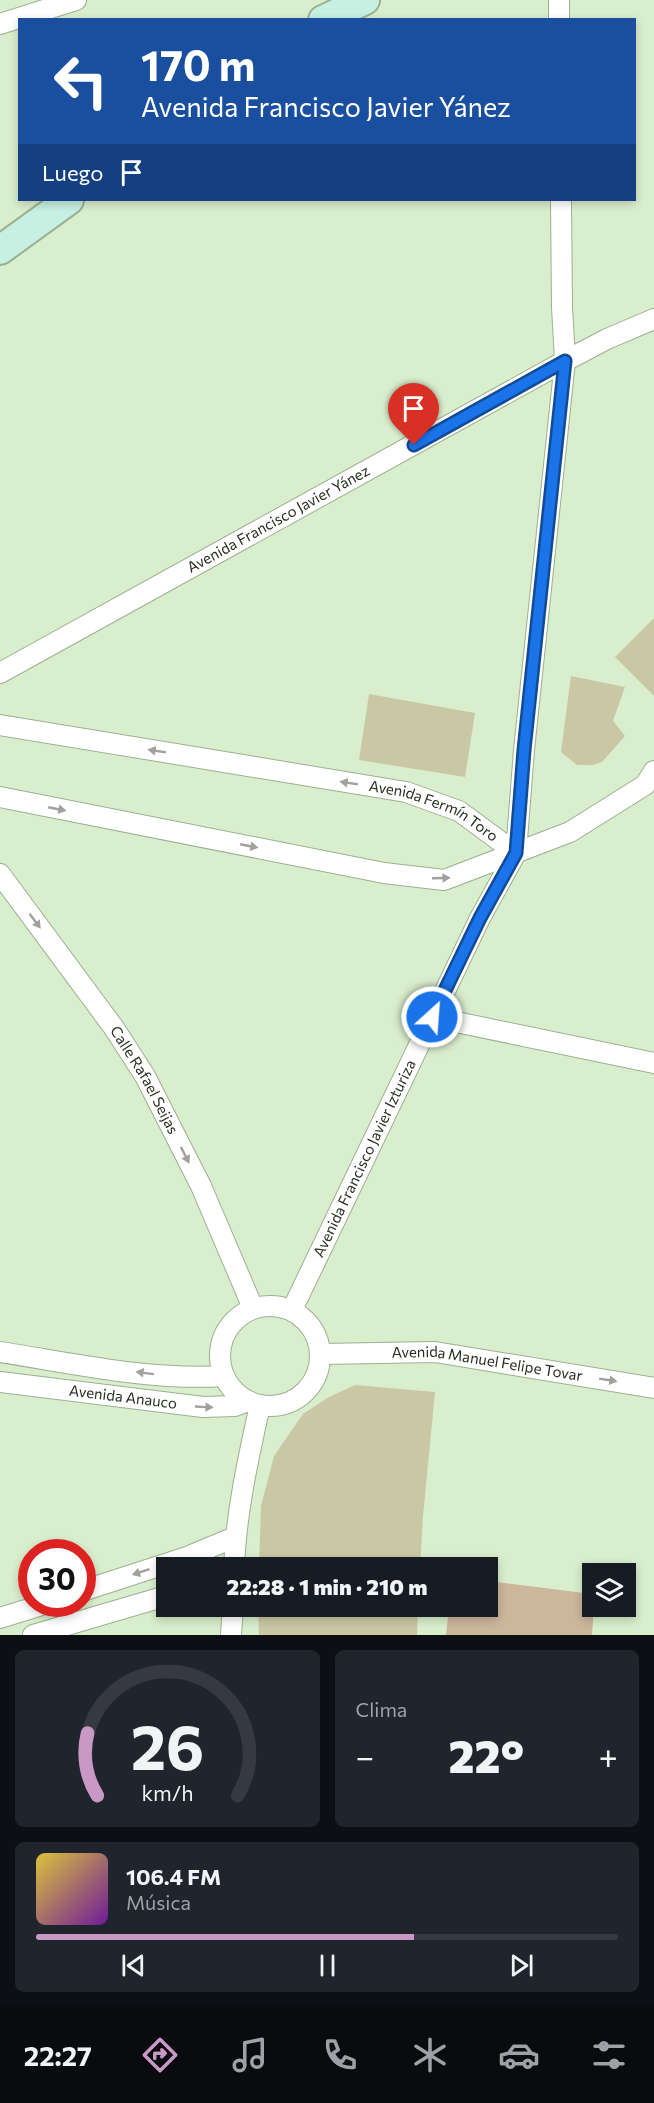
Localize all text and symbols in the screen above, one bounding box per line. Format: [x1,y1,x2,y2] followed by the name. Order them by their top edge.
[141,38,255,90] text: 170 m
[42,42,120,120] icon: left
[141,90,511,123] text: Avenida Francisco Javier Yánez
[115,156,148,189] icon: arrive
[42,159,103,186] text: Luego
[388,383,439,445] pin
[397,392,430,425] icon: arrive
[184,461,372,576] street label: Avenida Francisco Javier Yánez
[147,746,166,755] one-way arrow
[368,776,502,845] street label: Avenida Fermín Toro
[339,778,358,787] one-way arrow
[48,805,67,814] one-way arrow
[239,842,258,851] one-way arrow
[431,873,450,883] one-way arrow
[28,914,40,929] one-way arrow
[400,985,464,1049] position arrow
[107,1022,183,1137] street label: Calle Rafael Seijas
[309,1056,419,1260] street label: Avenida Francisco Javier Izturiza
[180,1147,190,1164] one-way arrow
[391,1342,584,1384] street label: Avenida Manuel Felipe Tovar
[135,1368,154,1377] one-way arrow
[598,1376,617,1385] one-way arrow
[68,1381,178,1412] street label: Avenida Anauco
[195,1402,214,1411] one-way arrow
[18,1539,96,1617] speed limit sign: 30
[582,1563,636,1617] map controls
[582,1563,636,1617] button: layers
[132,1568,150,1577] one-way arrow
[227,1573,427,1600] text: 22:28 · 1 min · 210 m
[356,1697,407,1721] text: Clima
[130,1707,204,1783] text: 26
[449,1727,524,1782] text: 22°
[356,1735,374,1776] text: −
[599,1735,618,1776] text: +
[141,1779,193,1805] text: km/h
[126,1863,221,1890] text: 106.4 FM
[126,1890,191,1914] text: Música
[117,1949,150,1982] icon: previous
[311,1949,344,1982] icon: pause
[505,1949,538,1982] icon: next
[139,2034,181,2076] icon: directions
[229,2034,271,2076] icon: music
[319,2034,361,2076] icon: phone
[409,2034,451,2076] icon: climate
[498,2034,540,2076] icon: car
[588,2034,630,2076] icon: filters
[24,2039,92,2072] text: 22:27

